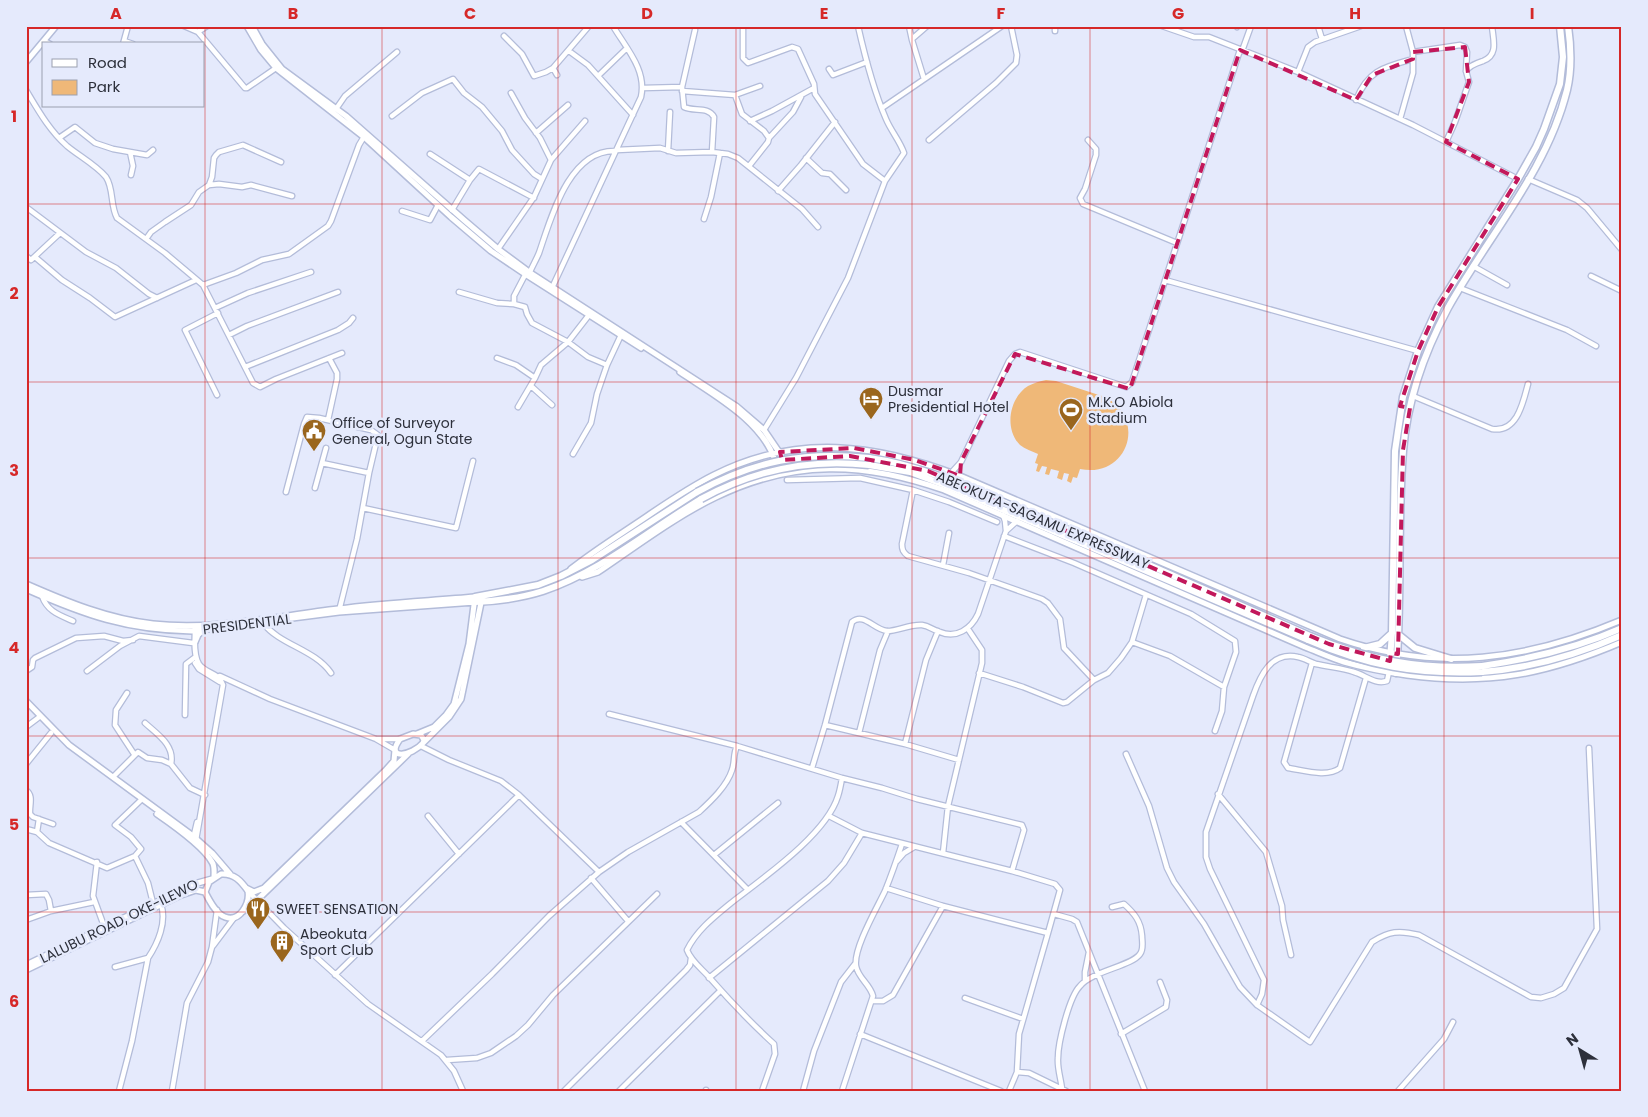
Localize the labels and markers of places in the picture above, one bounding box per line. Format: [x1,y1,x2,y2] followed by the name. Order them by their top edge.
[888,381,1009,417] place label: Dusmar Presidential Hotel
[858,386,884,420] hotel icon: Dusmar Presidential Hotel
[1088,392,1173,428] place label: M.K.O Abiola Stadium
[1058,397,1084,431] sports icon: M.K.O Abiola Stadium
[332,413,473,449] place label: Office of Surveyor General, Ogun State
[301,418,327,452] public building icon: Office of Surveyor General, Ogun State
[245,896,271,930] restaurant icon: SWEET SENSATION
[276,899,398,919] place label: SWEET SENSATION
[300,924,373,960] place label: Abeokuta Sport Club
[269,929,295,963] building icon: Abeokuta Sport Club

